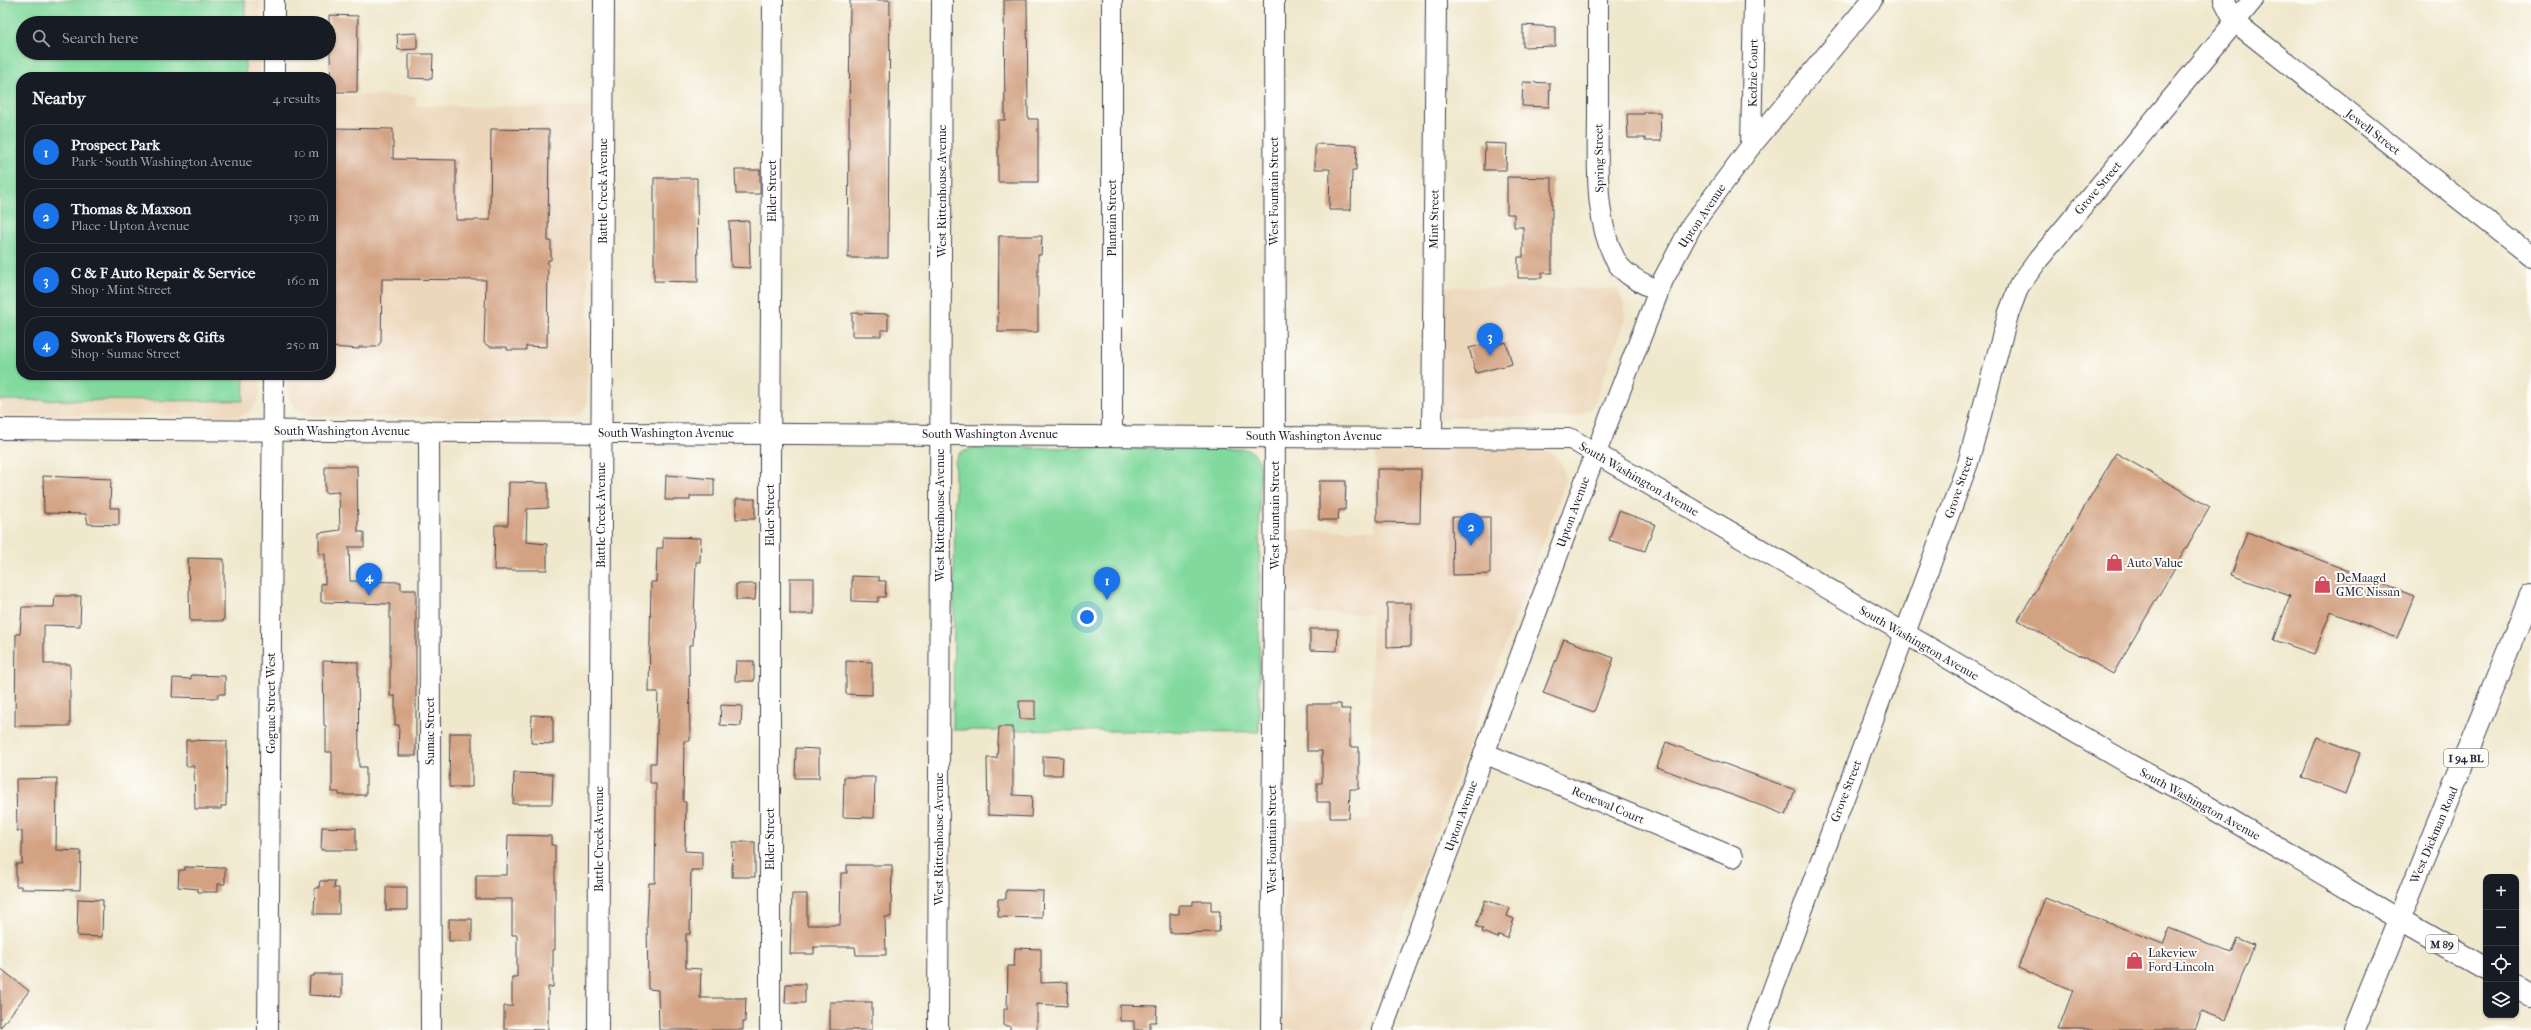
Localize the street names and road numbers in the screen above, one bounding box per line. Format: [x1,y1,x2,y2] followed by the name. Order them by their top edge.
[1745,38,1761,107] street label: Kedzie Court
[2342,106,2404,158] street label: Jewell Street
[1591,123,1607,193] street label: Spring Street
[935,124,949,258] street label: West Rittenhouse Avenue
[1267,136,1281,246] street label: West Fountain Street
[596,138,610,244] street label: Battle Creek Avenue
[2072,158,2125,218] street label: Grove Street
[765,159,779,222] street label: Elder Street
[1105,179,1119,257] street label: Plantain Street
[1675,181,1729,251] street label: Upton Avenue
[1426,188,1442,249] street label: Mint Street
[274,424,410,438] street label: South Washington Avenue
[598,426,734,440] street label: South Washington Avenue
[922,427,1058,441] street label: South Washington Avenue
[1246,429,1382,443] street label: South Washington Avenue
[1577,439,1701,519] street label: South Washington Avenue
[933,448,947,582] street label: West Rittenhouse Avenue
[1942,453,1976,520] street label: Grove Street
[1268,460,1282,570] street label: West Fountain Street
[594,462,608,568] street label: Battle Creek Avenue
[1554,475,1592,549] street label: Upton Avenue
[763,483,777,546] street label: Elder Street
[1857,603,1981,683] street label: South Washington Avenue
[264,652,278,754] street label: Goguac Street West
[423,696,437,765] street label: Sumac Street
[2444,749,2488,767] road number: I 94 BL
[1828,757,1864,824] street label: Grove Street
[2137,765,2263,843] street label: South Washington Avenue
[932,772,946,906] street label: West Rittenhouse Avenue
[1442,779,1480,853] street label: Upton Avenue
[1569,783,1647,827] street label: Renewal Court
[1265,784,1279,894] street label: West Fountain Street
[2407,784,2461,887] street label: West Dickman Road
[592,786,606,892] street label: Battle Creek Avenue
[763,807,777,870] street label: Elder Street
[2426,935,2458,953] road number: M 89

